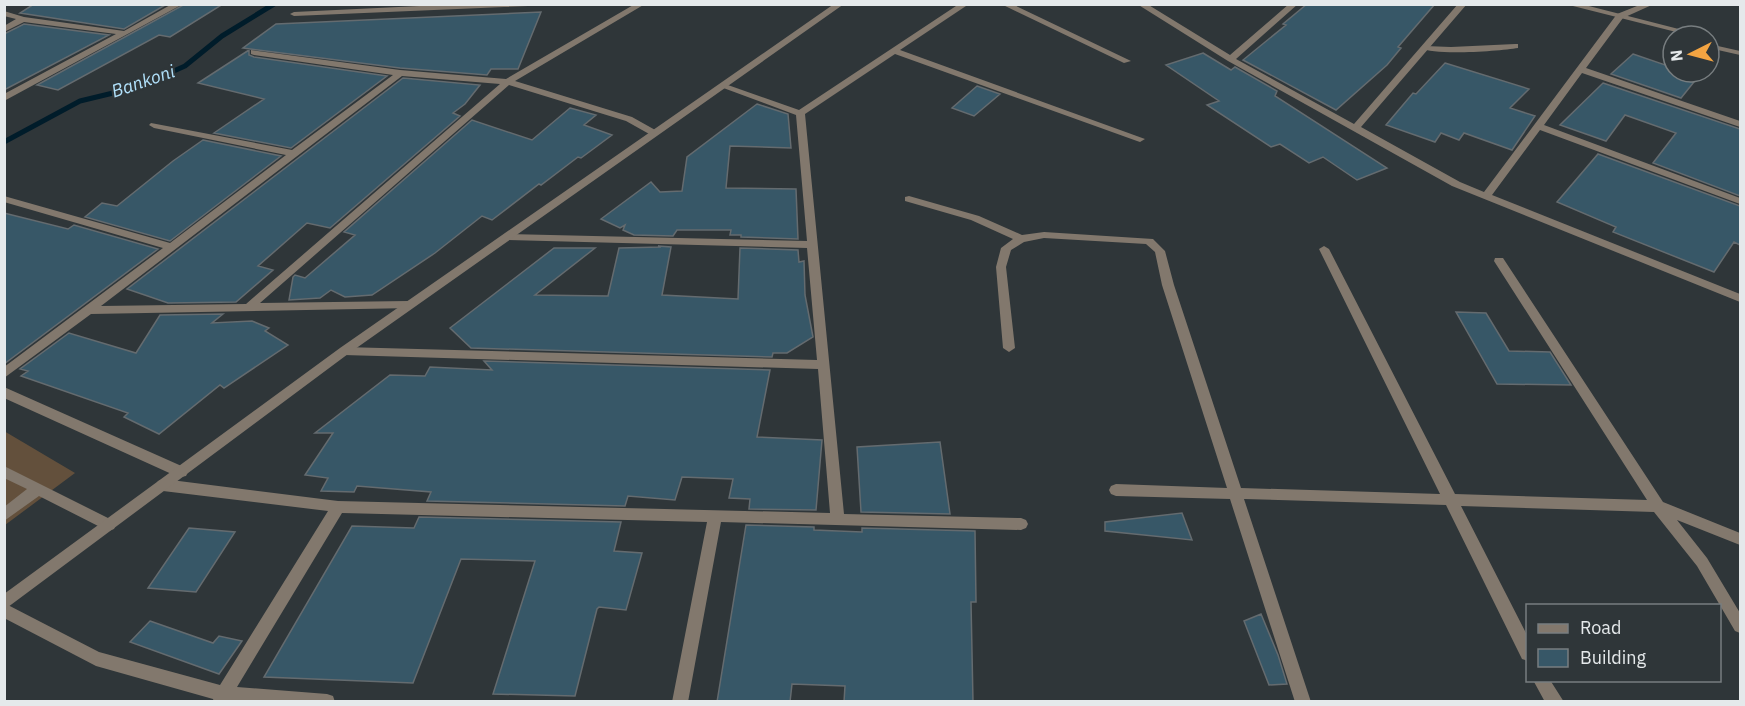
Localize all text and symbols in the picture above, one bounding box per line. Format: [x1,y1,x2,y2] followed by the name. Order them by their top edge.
[1661,24,1721,84] north arrow
[1666,49,1687,62] text: N
[108,59,178,103] water label: Bankoni
[1526,604,1721,682] legend
[1580,616,1621,639] text: Road
[1580,646,1647,669] text: Building

